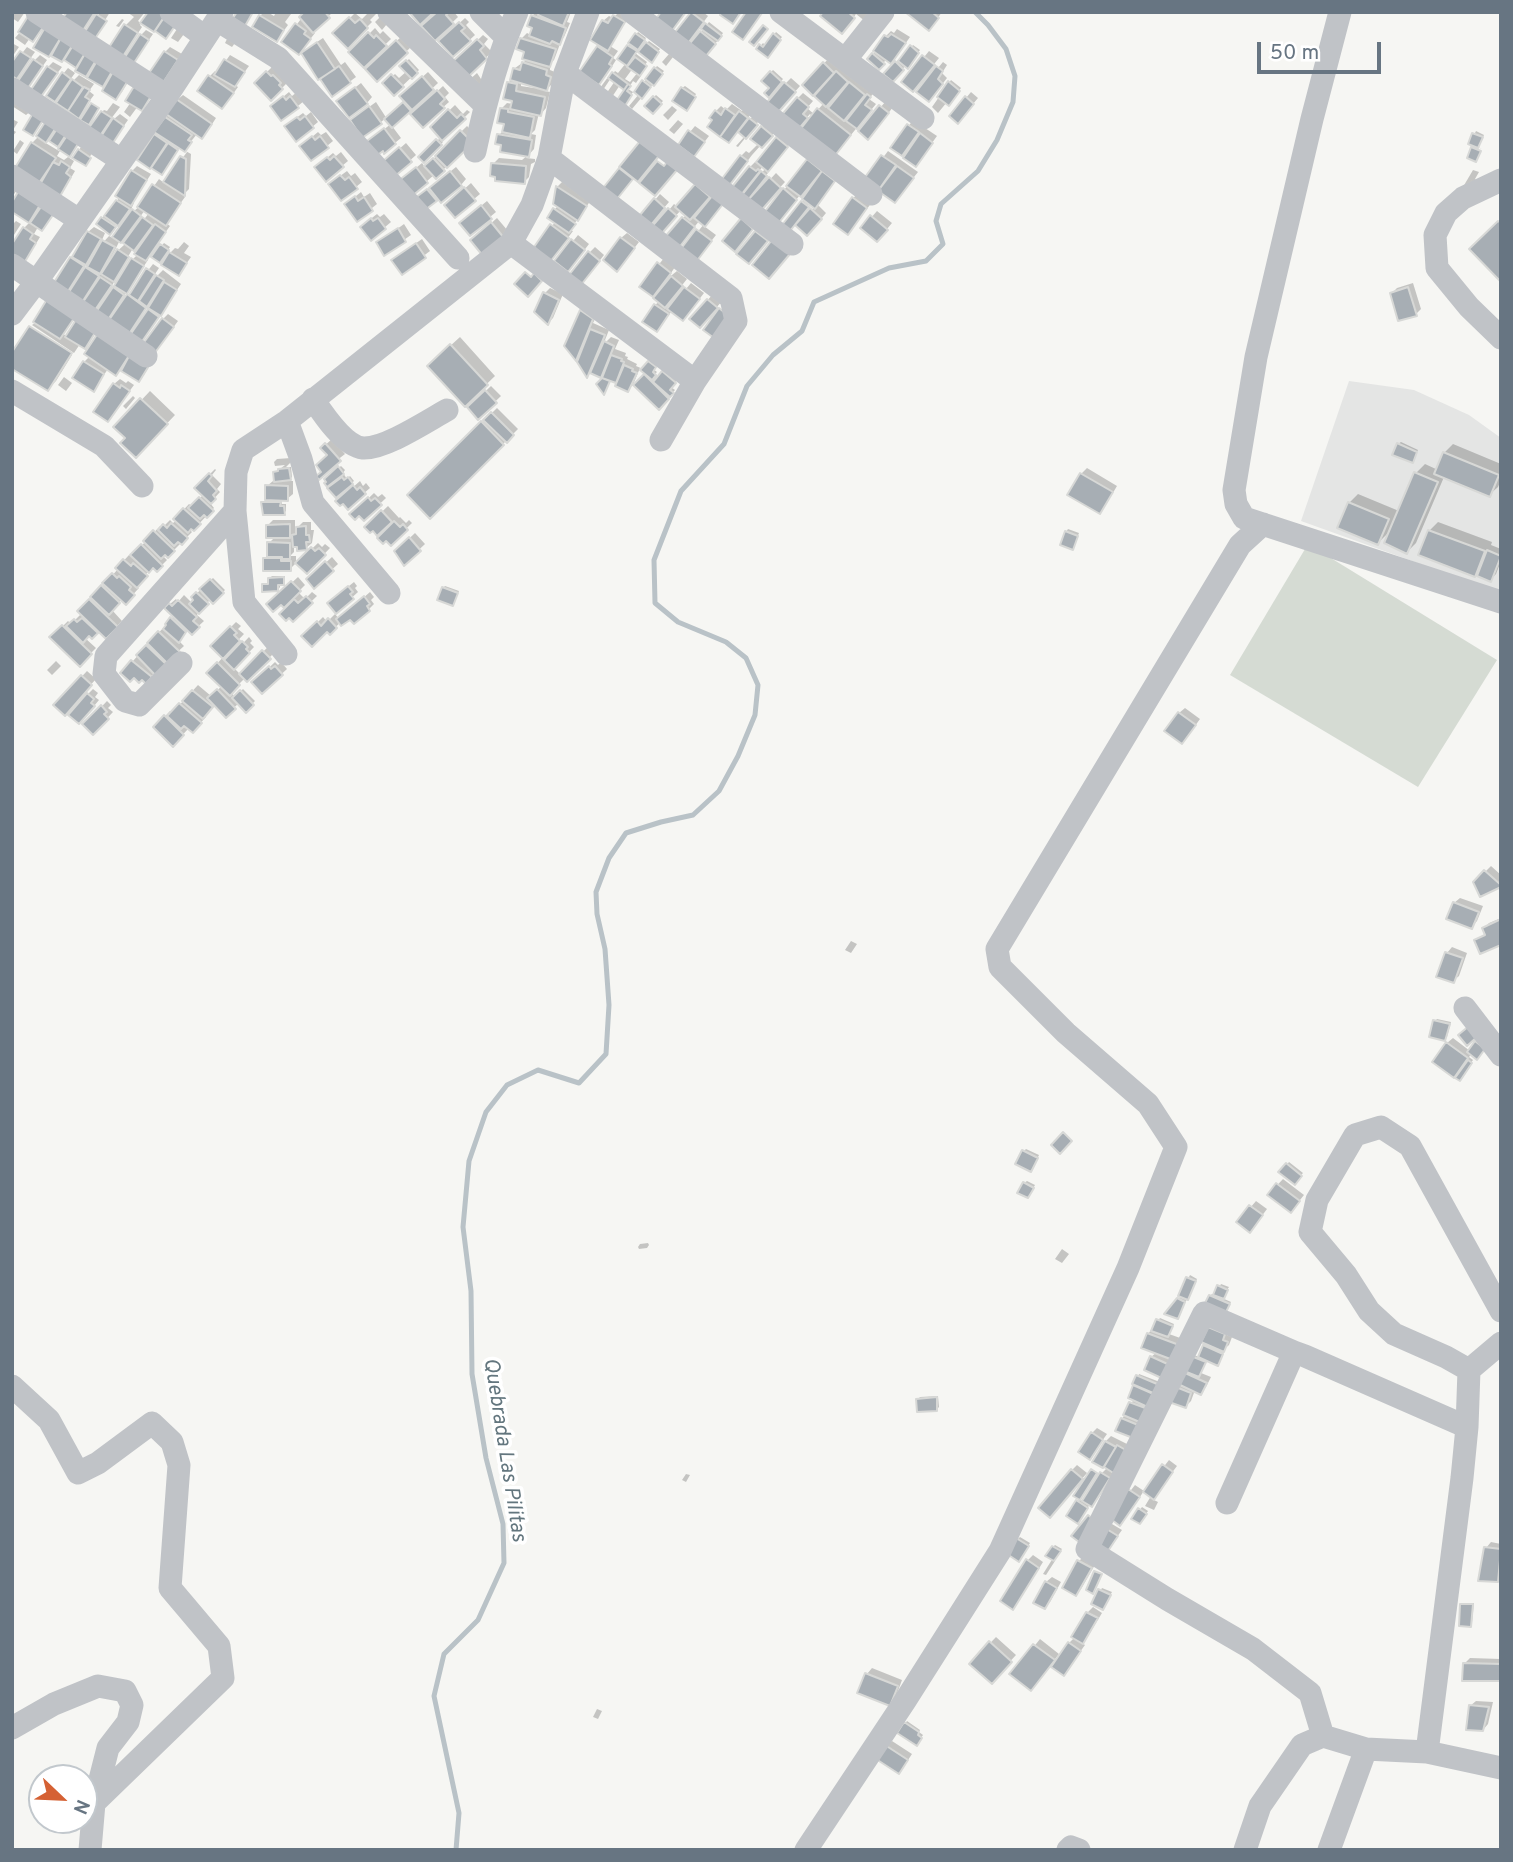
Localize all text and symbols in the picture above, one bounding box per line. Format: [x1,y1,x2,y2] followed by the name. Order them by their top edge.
[1261,28,1385,72] scale bar
[1270,40,1319,67] text: 50 m
[476,1356,530,1544] water label: Quebrada Las Pilitas
[28,1764,98,1834] north arrow
[67,1795,94,1817] text: N

